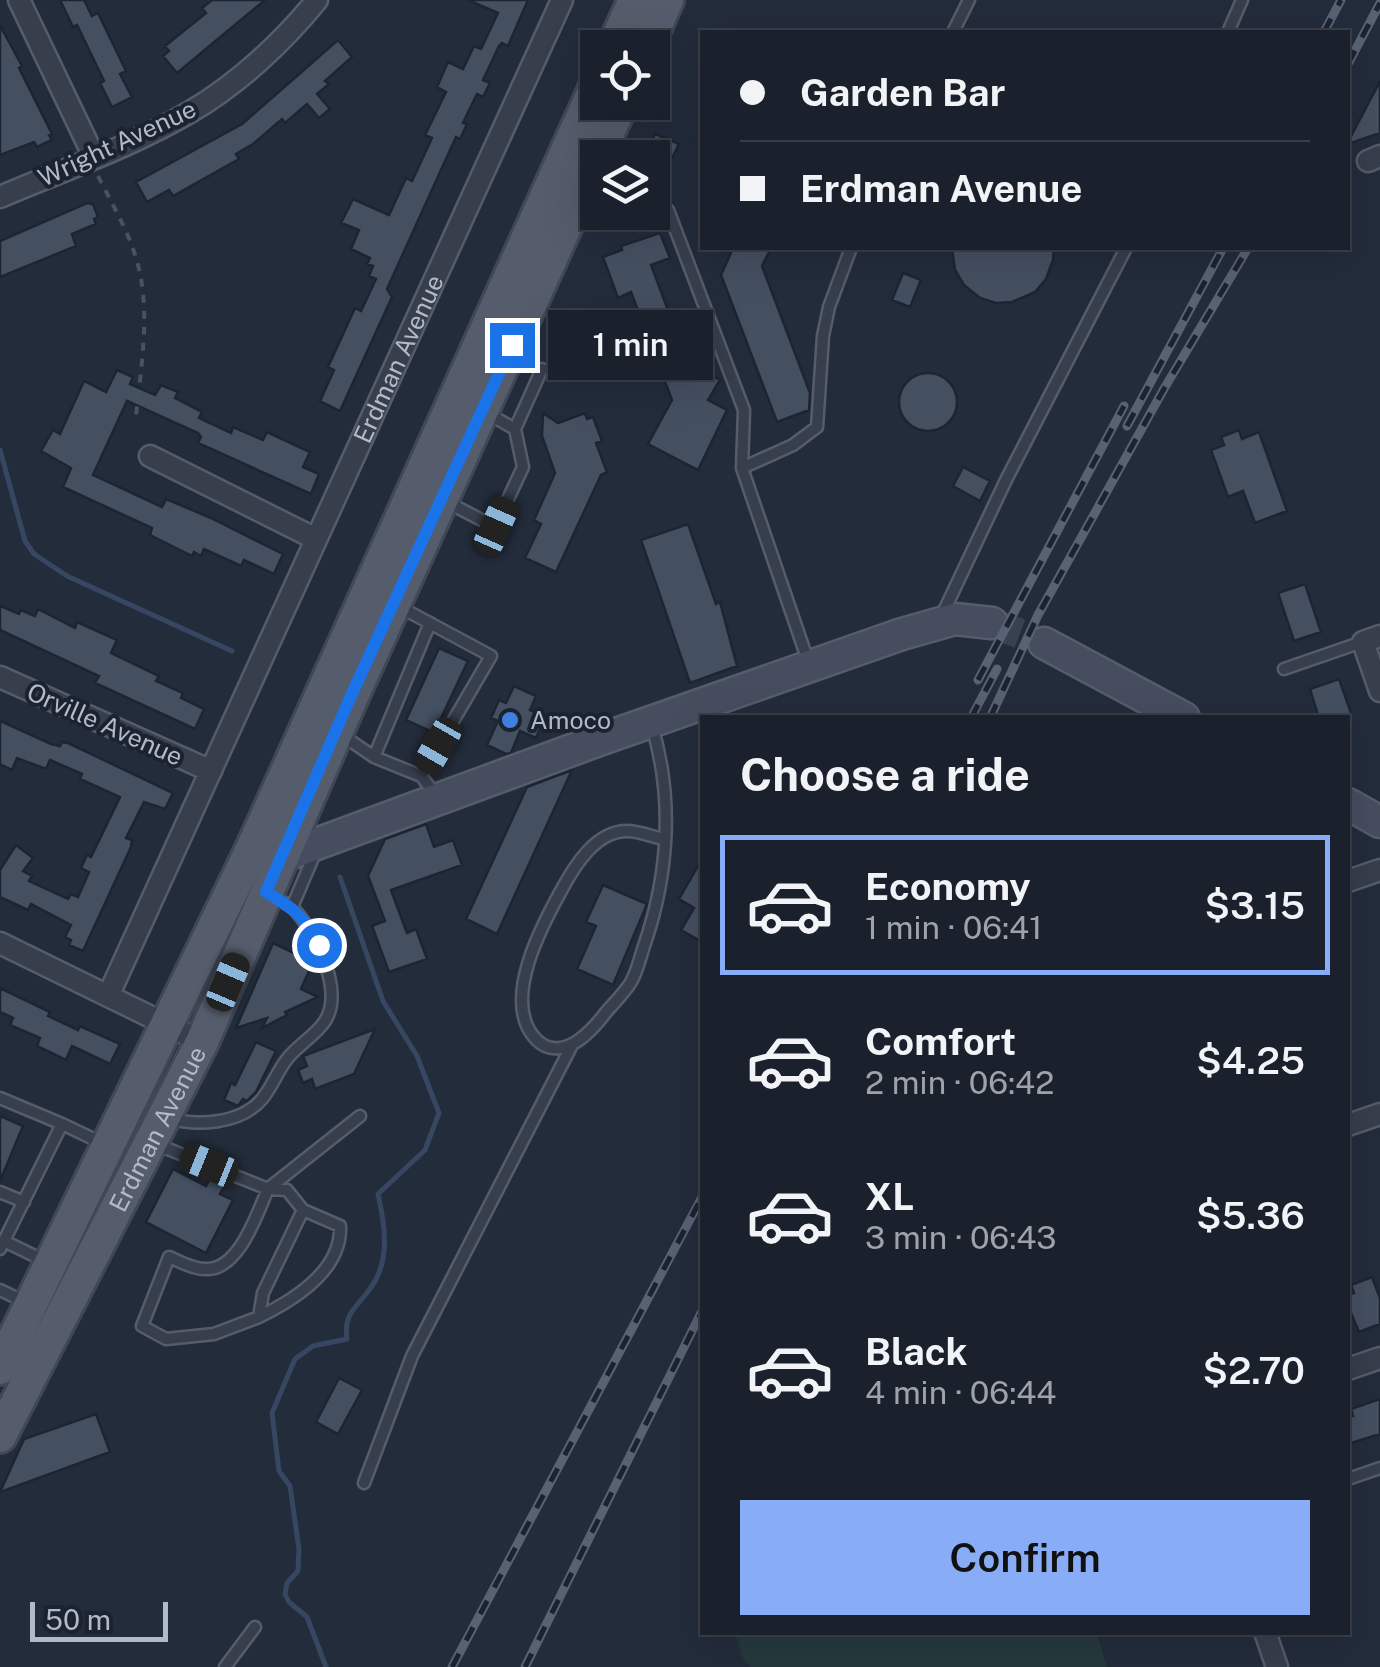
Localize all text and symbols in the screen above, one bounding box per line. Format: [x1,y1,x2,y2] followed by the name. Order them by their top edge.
[580,30,670,230] map controls
[580,30,670,120] button: locate
[800,70,1005,115] text: Garden Bar
[33,93,201,193] street label: Wright Avenue
[580,140,670,230] button: layers
[800,166,1082,211] text: Erdman Avenue
[347,270,450,448] street label: Erdman Avenue
[547,310,712,380] callout: 1 min
[490,323,535,368] route end
[592,326,669,363] text: 1 min
[470,492,522,560] car
[22,676,188,772] street label: Orville Avenue
[530,705,611,735] place label: Amoco
[499,709,521,731] marker: Amoco
[410,713,466,779] car
[740,748,1030,801] text: Choose a ride
[745,860,835,950] icon: car
[865,864,1031,909] text: Economy
[1204,883,1305,928] text: $3.15
[865,909,1042,946] text: 1 min · 06:41
[297,923,342,968] route start
[202,949,254,1015] car
[745,1015,835,1105] icon: car
[865,1019,1016,1064] text: Comfort
[1196,1038,1305,1083] text: $4.25
[103,1041,212,1217] street label: Erdman Avenue
[865,1064,1054,1101] text: 2 min · 06:42
[176,1140,242,1190] car
[745,1170,835,1260] icon: car
[865,1174,914,1219] text: XL
[1196,1193,1305,1238] text: $5.36
[865,1219,1056,1256] text: 3 min · 06:43
[745,1325,835,1415] icon: car
[865,1329,968,1374] text: Black
[1202,1348,1305,1393] text: $2.70
[865,1374,1056,1411] text: 4 min · 06:44
[740,1500,1310,1615] button: Confirm
[30,1597,168,1642] scale bar
[45,1603,111,1636] text: 50 m

